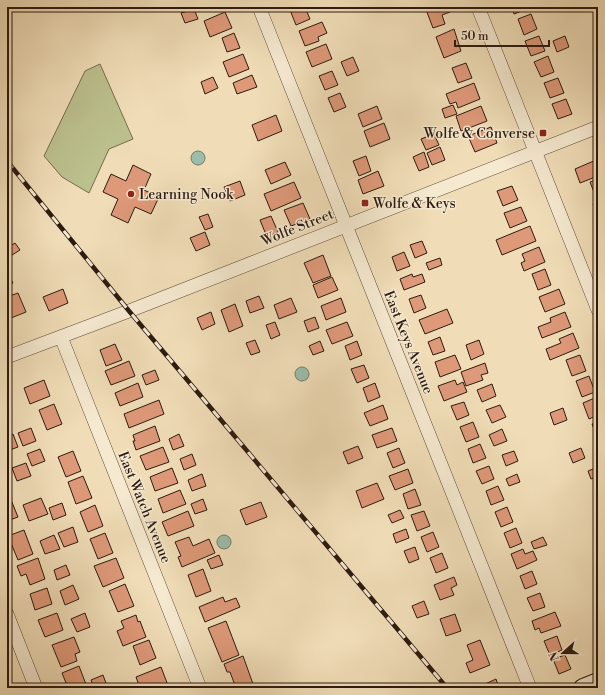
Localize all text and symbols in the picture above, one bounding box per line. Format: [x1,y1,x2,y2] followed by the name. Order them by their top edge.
[455,22,549,48] scale bar
[461,29,489,44] text: 50 m
[423,125,535,143] place label: Wolfe & Converse
[538,128,548,138] marker: Wolfe & Converse
[139,186,234,204] place label: Learning Nook
[126,189,136,199] marker: Learning Nook
[372,195,456,213] place label: Wolfe & Keys
[360,198,370,208] marker: Wolfe & Keys
[258,205,336,251] street label: Wolfe Street
[379,288,437,397] street label: East Keys Avenue
[113,449,175,566] street label: East Watch Avenue
[543,633,583,673] north arrow
[546,649,563,663] text: N

